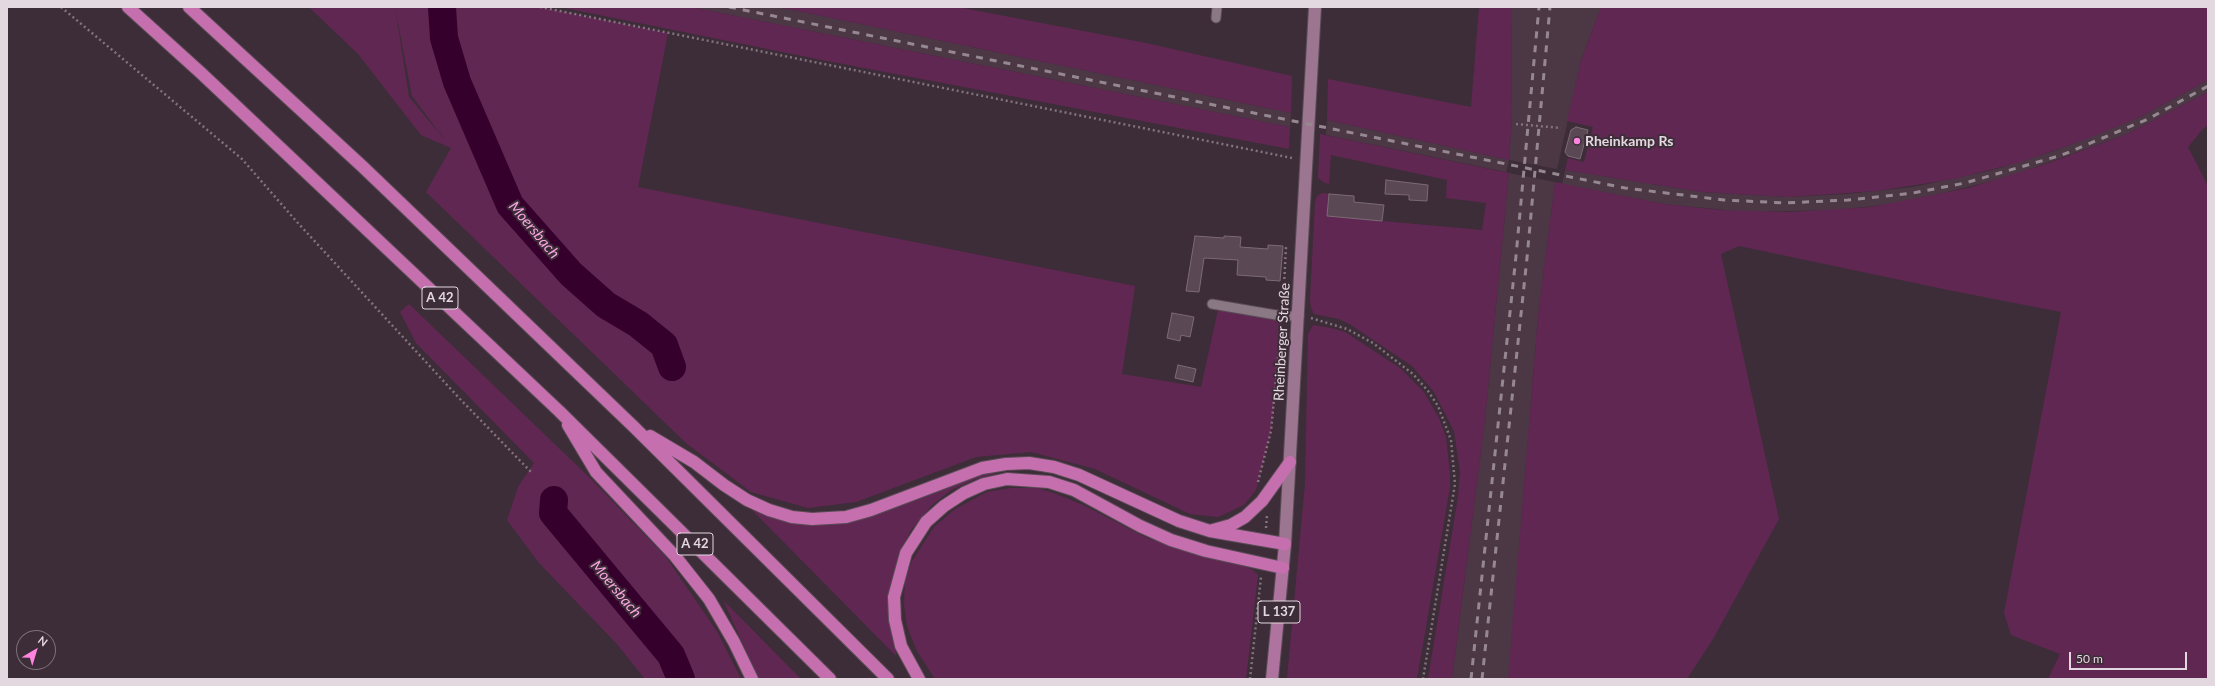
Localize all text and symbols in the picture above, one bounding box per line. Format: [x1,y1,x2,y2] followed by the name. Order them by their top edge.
[1585,133,1673,149] place label: Rheinkamp Rs
[1572,136,1582,146] marker: Rheinkamp Rs
[505,198,563,262] water label: Moersbach
[1271,283,1293,401] street label: Rheinberger Straße
[422,287,458,309] road number: A 42
[677,533,713,555] road number: A 42
[587,557,645,621] water label: Moersbach
[1258,601,1300,623] road number: L 137
[16,630,56,670] north arrow
[36,633,50,649] text: N
[2071,644,2189,670] scale bar
[2076,651,2103,666] text: 50 m

